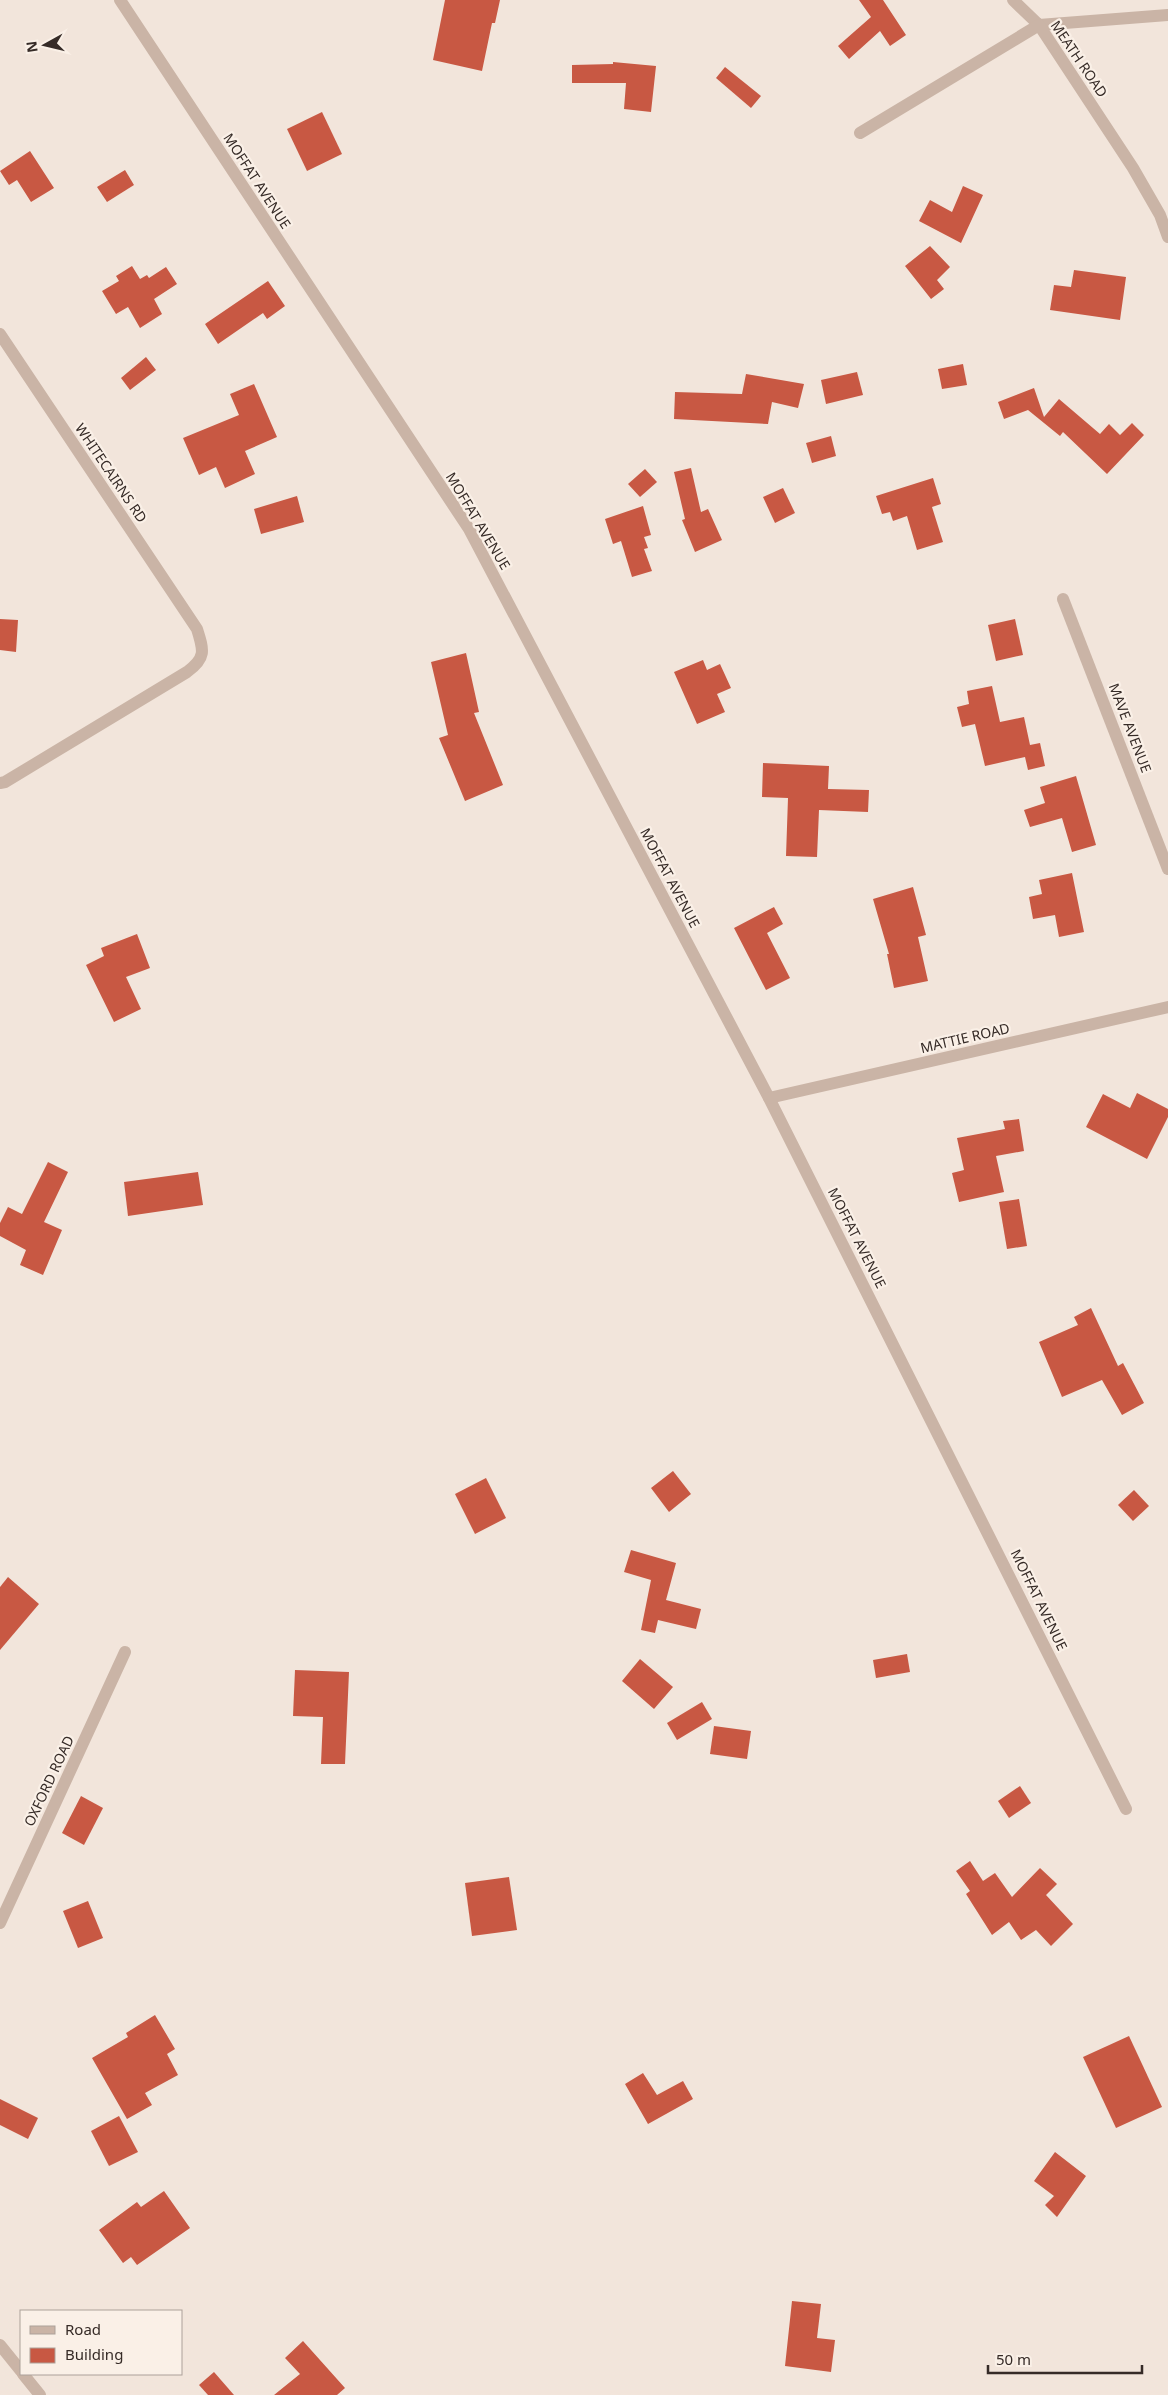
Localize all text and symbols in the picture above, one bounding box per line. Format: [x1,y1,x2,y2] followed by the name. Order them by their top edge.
[1047,17,1112,101] street label: MEATH ROAD
[20,20,70,70] north arrow
[21,40,42,54] text: N
[219,129,295,232] street label: MOFFAT AVENUE
[71,419,152,526] street label: WHITECAIRNS RD
[442,468,515,573] street label: MOFFAT AVENUE
[1105,680,1156,775] street label: MAVE AVENUE
[636,825,705,931] street label: MOFFAT AVENUE
[918,1018,1011,1057] street label: MATTIE ROAD
[824,1184,891,1291] street label: MOFFAT AVENUE
[1007,1546,1072,1654] street label: MOFFAT AVENUE
[19,1732,78,1829] street label: OXFORD ROAD
[20,2310,182,2375] legend
[65,2319,101,2339] text: Road
[988,2342,1142,2374] scale bar
[65,2344,123,2364] text: Building
[996,2349,1031,2369] text: 50 m

